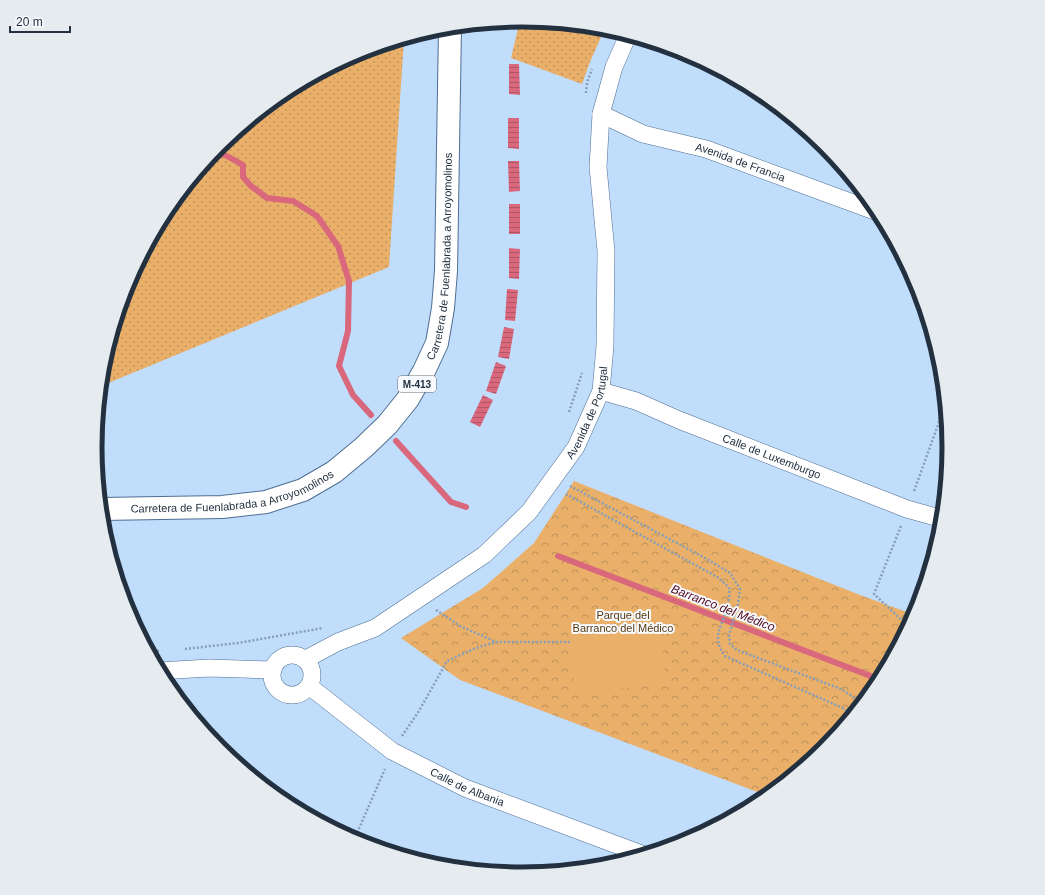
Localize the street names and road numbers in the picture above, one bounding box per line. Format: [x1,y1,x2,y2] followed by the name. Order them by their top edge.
[694,141,788,184] street label: Avenida de Francia
[424,152,454,362] street label: Carretera de Fuenlabrada a Arroyomolinos
[564,366,609,461] street label: Avenida de Portugal
[398,376,436,392] road number: M-413
[721,432,823,481] street label: Calle de Luxemburgo
[130,467,336,515] street label: Carretera de Fuenlabrada a Arroyomolinos
[428,765,507,808] street label: Calle de Albania

